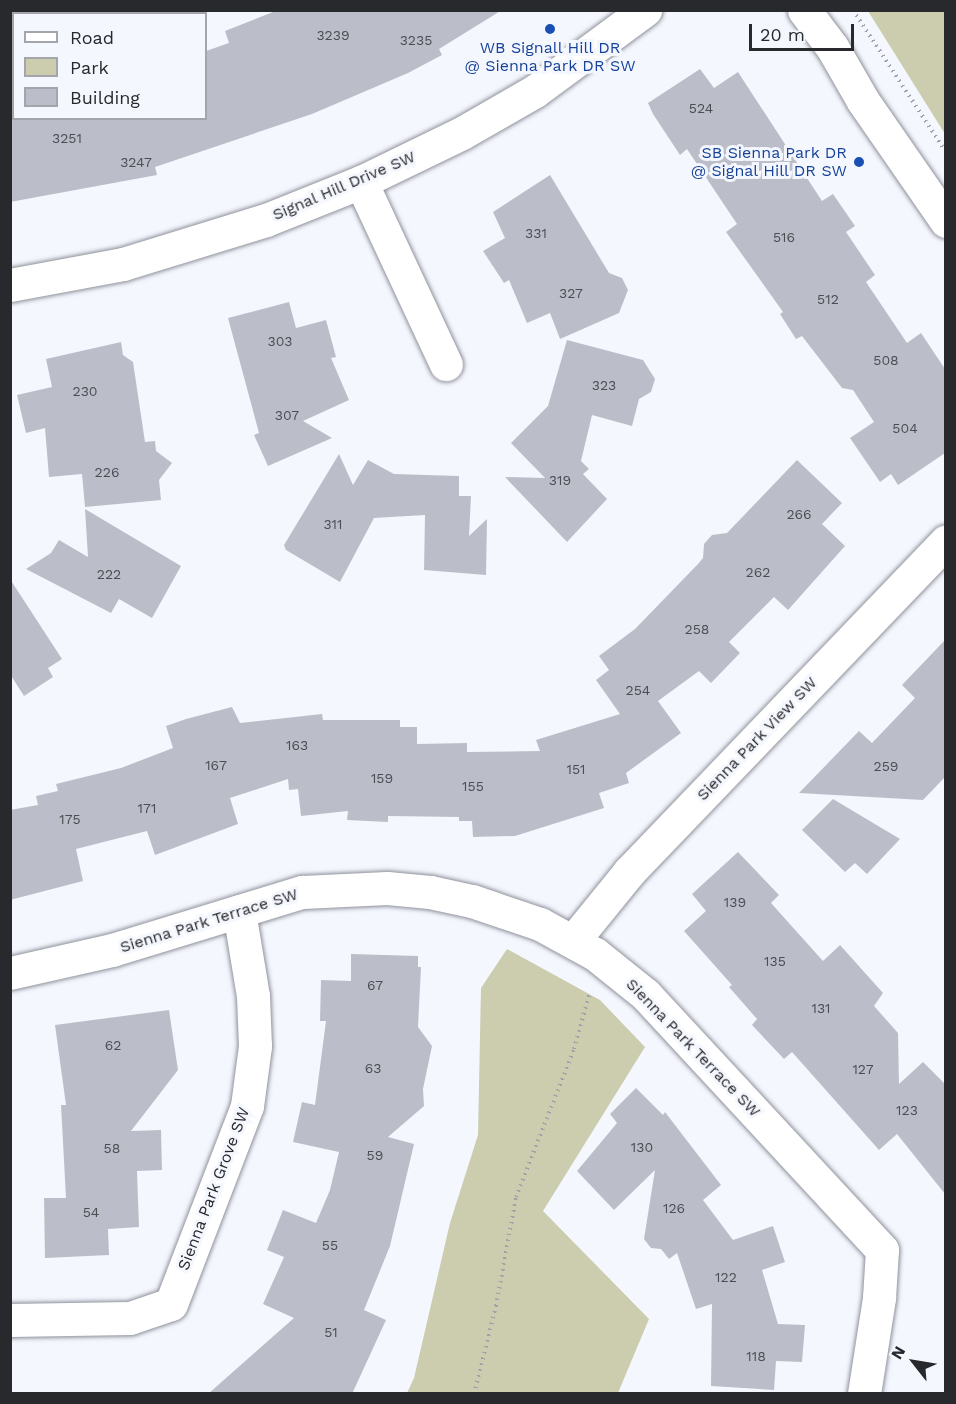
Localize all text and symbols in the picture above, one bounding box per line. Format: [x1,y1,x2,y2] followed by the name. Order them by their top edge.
[12,12,207,120] legend
[752,12,857,50] scale bar
[543,22,557,36] marker: WB Signall Hill DR @ Sienna Park DR SW
[760,24,805,45] text: 20 m
[70,27,114,48] text: Road
[316,27,350,43] house number: 3239
[400,32,432,48] house number: 3235
[464,38,636,76] place label: WB Signall Hill DR @ Sienna Park DR SW
[70,57,109,78] text: Park
[70,87,140,108] text: Building
[689,100,713,116] house number: 524
[52,130,82,146] house number: 3251
[690,143,847,181] place label: SB Sienna Park DR @ Signal Hill DR SW
[269,147,419,225] street label: Signal Hill Drive SW
[120,154,152,170] house number: 3247
[852,155,866,169] marker: SB Sienna Park DR @ Signal Hill DR SW
[525,225,547,241] house number: 331
[773,229,795,245] house number: 516
[559,285,583,301] house number: 327
[817,291,839,307] house number: 512
[268,333,292,349] house number: 303
[873,352,899,368] house number: 508
[592,377,616,393] house number: 323
[72,383,98,399] house number: 230
[275,407,299,423] house number: 307
[892,420,918,436] house number: 504
[95,464,119,480] house number: 226
[549,472,571,488] house number: 319
[786,506,812,522] house number: 266
[323,516,343,532] house number: 311
[746,564,770,580] house number: 262
[97,566,121,582] house number: 222
[685,621,709,637] house number: 258
[692,673,822,805] street label: Sienna Park View SW
[626,682,650,698] house number: 254
[286,737,308,753] house number: 163
[205,757,227,773] house number: 167
[874,758,898,774] house number: 259
[566,761,586,777] house number: 151
[371,770,393,786] house number: 159
[462,778,484,794] house number: 155
[138,800,156,816] house number: 171
[59,811,81,827] house number: 175
[117,885,301,957] street label: Sienna Park Terrace SW
[724,894,746,910] house number: 139
[764,953,786,969] house number: 135
[621,974,765,1122] street label: Sienna Park Terrace SW
[367,977,383,993] house number: 67
[811,1000,831,1016] house number: 131
[105,1037,121,1053] house number: 62
[365,1060,381,1076] house number: 63
[852,1061,874,1077] house number: 127
[896,1102,918,1118] house number: 123
[174,1104,254,1274] street label: Sienna Park Grove SW
[631,1139,653,1155] house number: 130
[104,1140,120,1156] house number: 58
[367,1147,383,1163] house number: 59
[663,1200,685,1216] house number: 126
[83,1204,99,1220] house number: 54
[322,1237,338,1253] house number: 55
[715,1269,737,1285] house number: 122
[324,1324,338,1340] house number: 51
[884,1332,944,1392] north arrow
[887,1343,909,1362] text: N
[746,1348,766,1364] house number: 118

